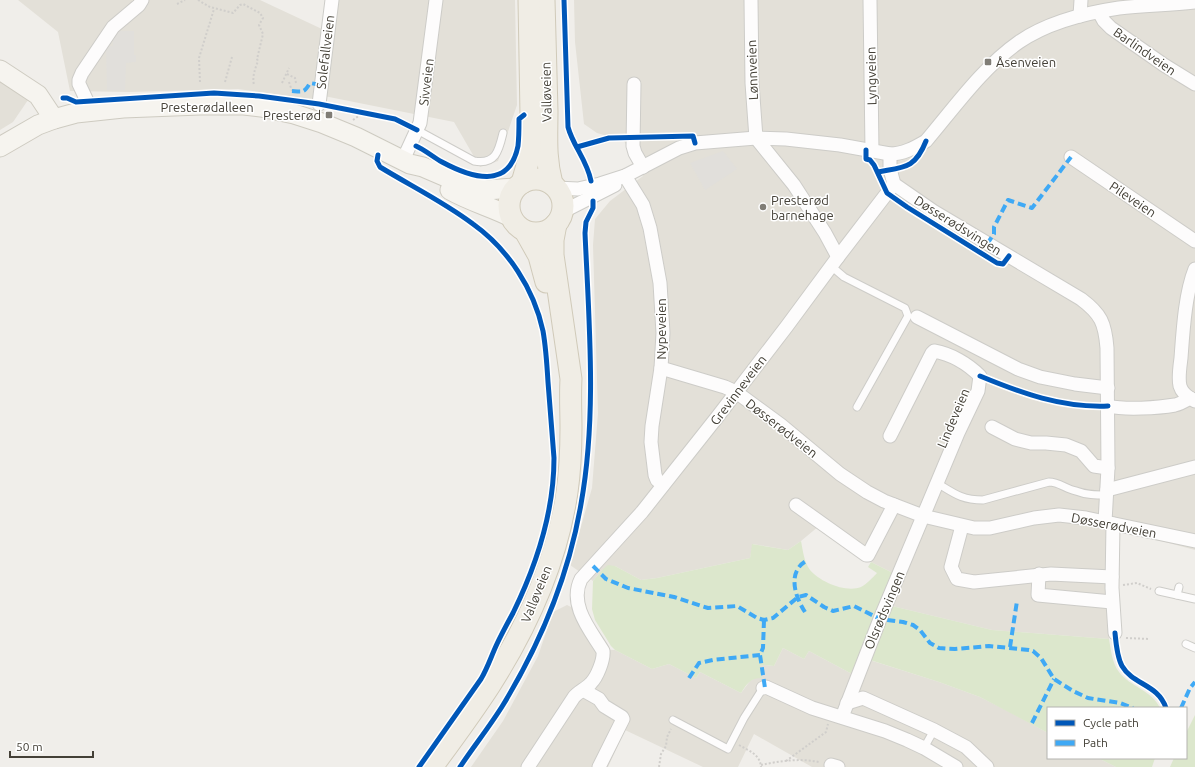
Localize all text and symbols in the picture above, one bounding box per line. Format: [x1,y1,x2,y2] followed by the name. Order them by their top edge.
[314,14,336,90] street label: Solefallveien
[1111,24,1179,78] street label: Barlindveien
[744,40,760,100] street label: Lønnveien
[863,46,879,106] street label: Lyngveien
[996,55,1056,69] place label: Åsenveien
[416,57,436,107] street label: Sivveien
[983,57,993,67] marker: Åsenveien
[538,62,554,122] street label: Valløveien
[160,100,254,114] street label: Presterødalleen
[263,108,321,122] place label: Presterød
[324,110,334,120] marker: Presterød
[1107,178,1159,220] street label: Pileveien
[771,193,834,222] place label: Presterød barnehage
[912,193,1004,257] street label: Døsserødsvingen
[758,202,768,212] marker: Presterød barnehage
[654,298,668,360] street label: Nypeveien
[707,352,769,428] street label: Grevinneveien
[934,386,972,450] street label: Lindeveien
[744,396,820,460] street label: Døsserødveien
[1070,510,1158,540] street label: Døsserødveien
[518,563,554,625] street label: Valløveien
[861,569,907,651] street label: Olsrødsvingen
[1047,707,1187,759] legend
[1083,716,1139,729] text: Cycle path
[10,733,93,759] scale bar
[1083,736,1108,749] text: Path
[16,740,43,753] text: 50 m

